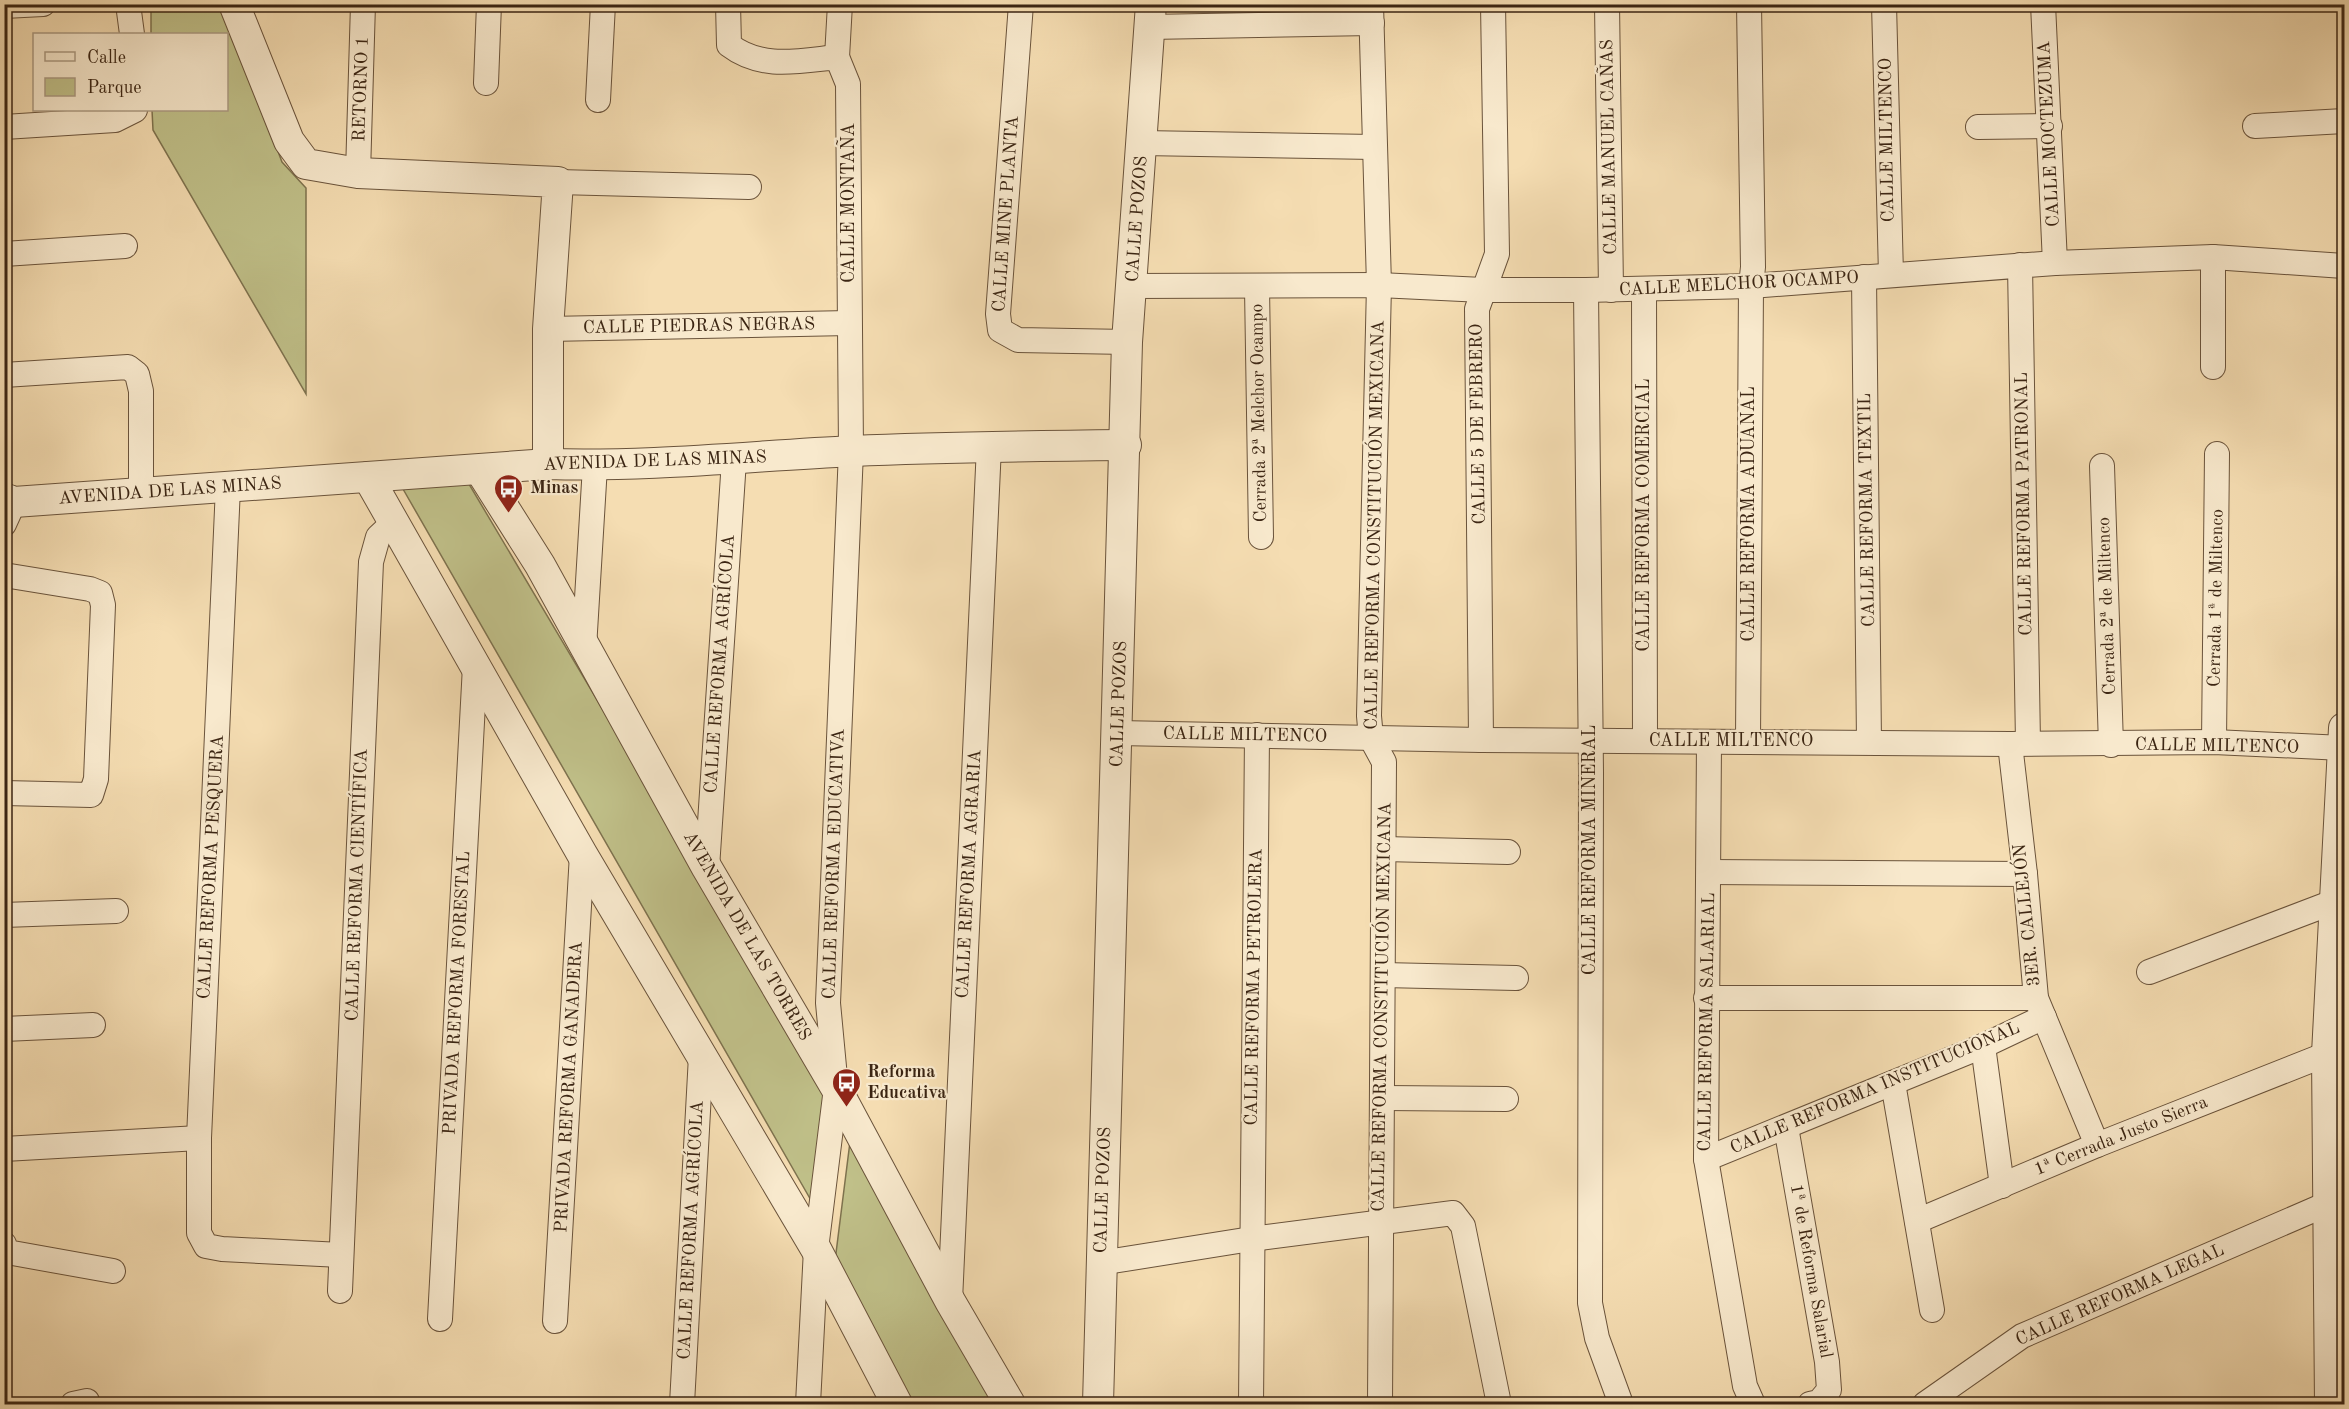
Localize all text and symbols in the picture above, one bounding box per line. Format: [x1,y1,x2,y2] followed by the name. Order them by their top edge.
[33,33,228,111] legend
[350,36,372,142] street label: RETORNO 1
[1593,39,1620,255] street label: CALLE MANUEL CAÑAS
[2035,40,2063,227] street label: CALLE MOCTEZUMA
[87,49,126,67] text: Calle
[1877,58,1897,222] street label: CALLE MILTENCO
[87,79,142,97] text: Parque
[990,115,1022,313] street label: CALLE MINE PLANTA
[835,123,858,283] street label: CALLE MONTAÑA
[1124,155,1150,283] street label: CALLE POZOS
[1619,269,1859,299] street label: CALLE MELCHOR OCAMPO
[1248,303,1270,523] street label: Cerrada 2ª Melchor Ocampo
[583,315,815,337] street label: CALLE PIEDRAS NEGRAS
[1357,320,1388,730] street label: CALLE REFORMA CONSTITUCIÓN MEXICANA
[1467,323,1489,525] street label: CALLE 5 DE FEBRERO
[2013,372,2035,636] street label: CALLE REFORMA PATRONAL
[1635,378,1653,652] street label: CALLE REFORMA COMERCIAL
[1740,386,1758,642] street label: CALLE REFORMA ADUANAL
[1856,393,1878,627] street label: CALLE REFORMA TEXTIL
[543,448,767,474] street label: AVENIDA DE LAS MINAS
[493,472,525,514] bus stop icon: Minas
[58,474,282,508] street label: AVENIDA DE LAS MINAS
[530,479,578,497] place label: Minas
[2205,509,2227,687] street label: Cerrada 1ª de Miltenco
[2095,517,2119,695] street label: Cerrada 2ª de Miltenco
[698,533,738,794] street label: CALLE REFORMA AGRÍCOLA
[1108,640,1130,768] street label: CALLE POZOS
[1163,725,1327,745] street label: CALLE MILTENCO
[1581,725,1599,975] street label: CALLE REFORMA MINERAL
[820,728,848,1000] street label: CALLE REFORMA EDUCATIVA
[1649,732,1813,750] street label: CALLE MILTENCO
[195,734,227,1000] street label: CALLE REFORMA PESQUERA
[2135,736,2299,756] street label: CALLE MILTENCO
[339,748,371,1022] street label: CALLE REFORMA CIENTÍFICA
[953,749,985,999] street label: CALLE REFORMA AGRARIA
[1364,802,1395,1212] street label: CALLE REFORMA CONSTITUCIÓN MEXICANA
[680,828,814,1044] street label: AVENIDA DE LAS TORRES
[2006,843,2043,988] street label: 3ER. CALLEJÓN
[1243,848,1265,1126] street label: CALLE REFORMA PETROLERA
[441,851,473,1135] street label: PRIVADA REFORMA FORESTAL
[1696,892,1718,1152] street label: CALLE REFORMA SALARIAL
[552,940,586,1233] street label: PRIVADA REFORMA GANADERA
[1728,1019,2022,1157] street label: CALLE REFORMA INSTITUCIONAL
[867,1063,946,1102] place label: Reforma Educativa
[830,1066,862,1108] bus stop icon: Reforma Educativa
[2032,1093,2210,1179] street label: 1ª Cerrada Justo Sierra
[671,1099,707,1360] street label: CALLE REFORMA AGRÍCOLA
[1092,1126,1114,1254] street label: CALLE POZOS
[1787,1183,1835,1360] street label: 1ª de Reforma Salarial
[2013,1241,2227,1349] street label: CALLE REFORMA LEGAL

